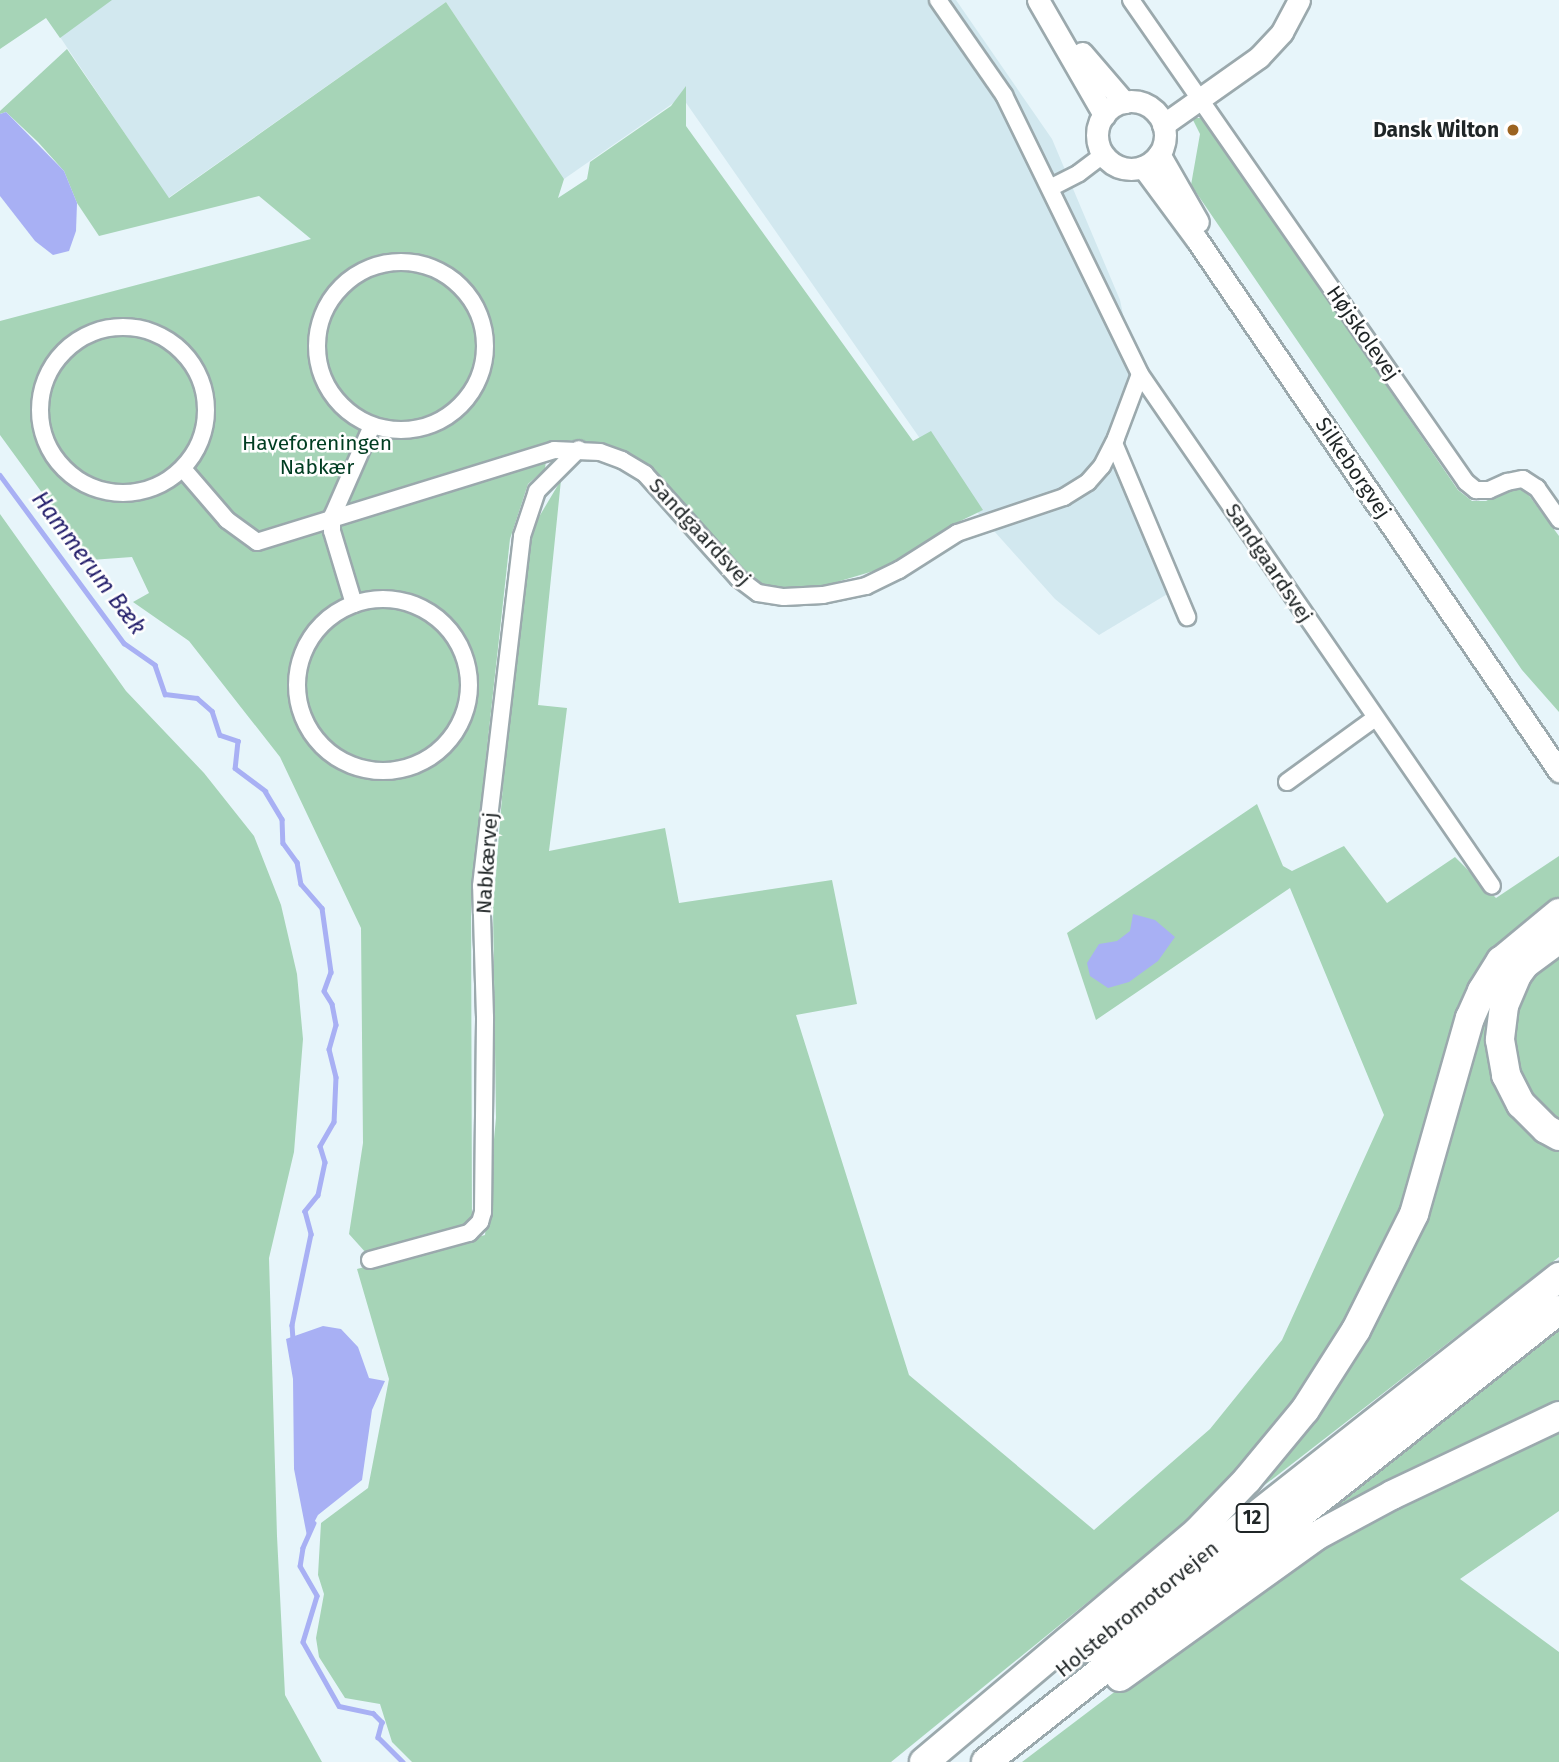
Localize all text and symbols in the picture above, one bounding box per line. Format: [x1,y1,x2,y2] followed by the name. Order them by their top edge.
[1373,117,1499,143] place label: Dansk Wilton
[1505,122,1521,138] marker: Dansk Wilton
[1321,281,1405,385] street label: Højskolevej
[1310,413,1396,523] street label: Silkeborgvej
[242,430,392,480] park label: Haveforeningen Nabkær
[644,473,756,591] street label: Sandgaardsvej
[26,486,152,640] water label: Hammerum Bæk
[1220,499,1318,627] street label: Sandgaardsvej
[471,811,503,915] street label: Nabkærvej
[1234,1502,1270,1534] road number: 12
[1050,1535,1224,1683] street label: Holstebromotorvejen

